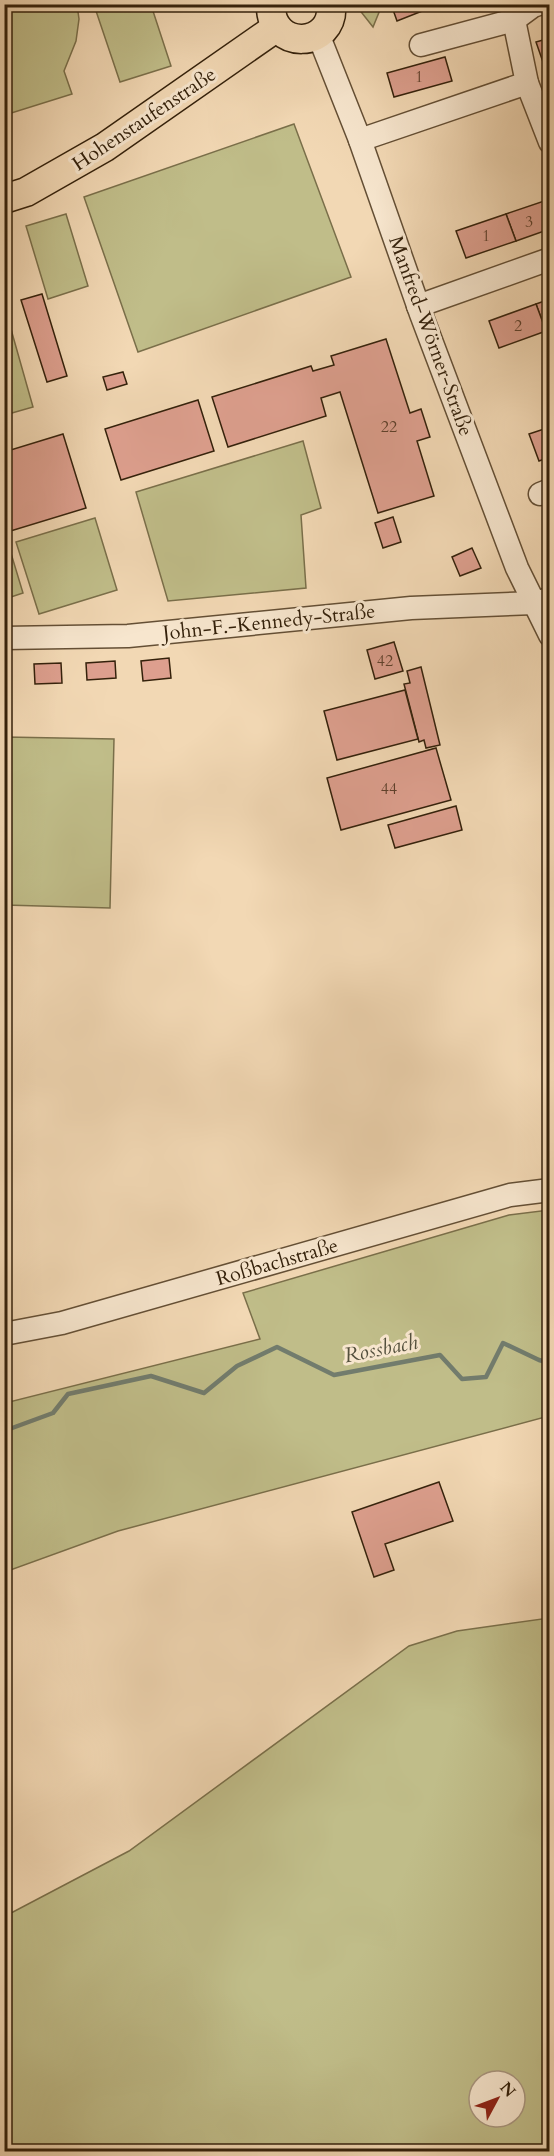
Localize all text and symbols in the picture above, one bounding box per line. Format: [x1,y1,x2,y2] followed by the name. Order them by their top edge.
[67,61,221,177] street label: Hohenstaufenstraße
[415,66,423,88] house number: 1
[525,211,533,233] house number: 3
[482,225,490,247] house number: 1
[382,232,480,440] street label: Manfred-Wörner-Straße
[514,315,522,337] house number: 2
[381,416,397,438] house number: 22
[158,597,377,647] street label: John-F.-Kennedy-Straße
[377,650,393,672] house number: 42
[381,778,397,800] house number: 44
[213,1232,341,1292] street label: Roßbachstraße
[342,1328,420,1370] water label: Rossbach
[467,2069,527,2129] north arrow
[495,2077,520,2102] text: N

